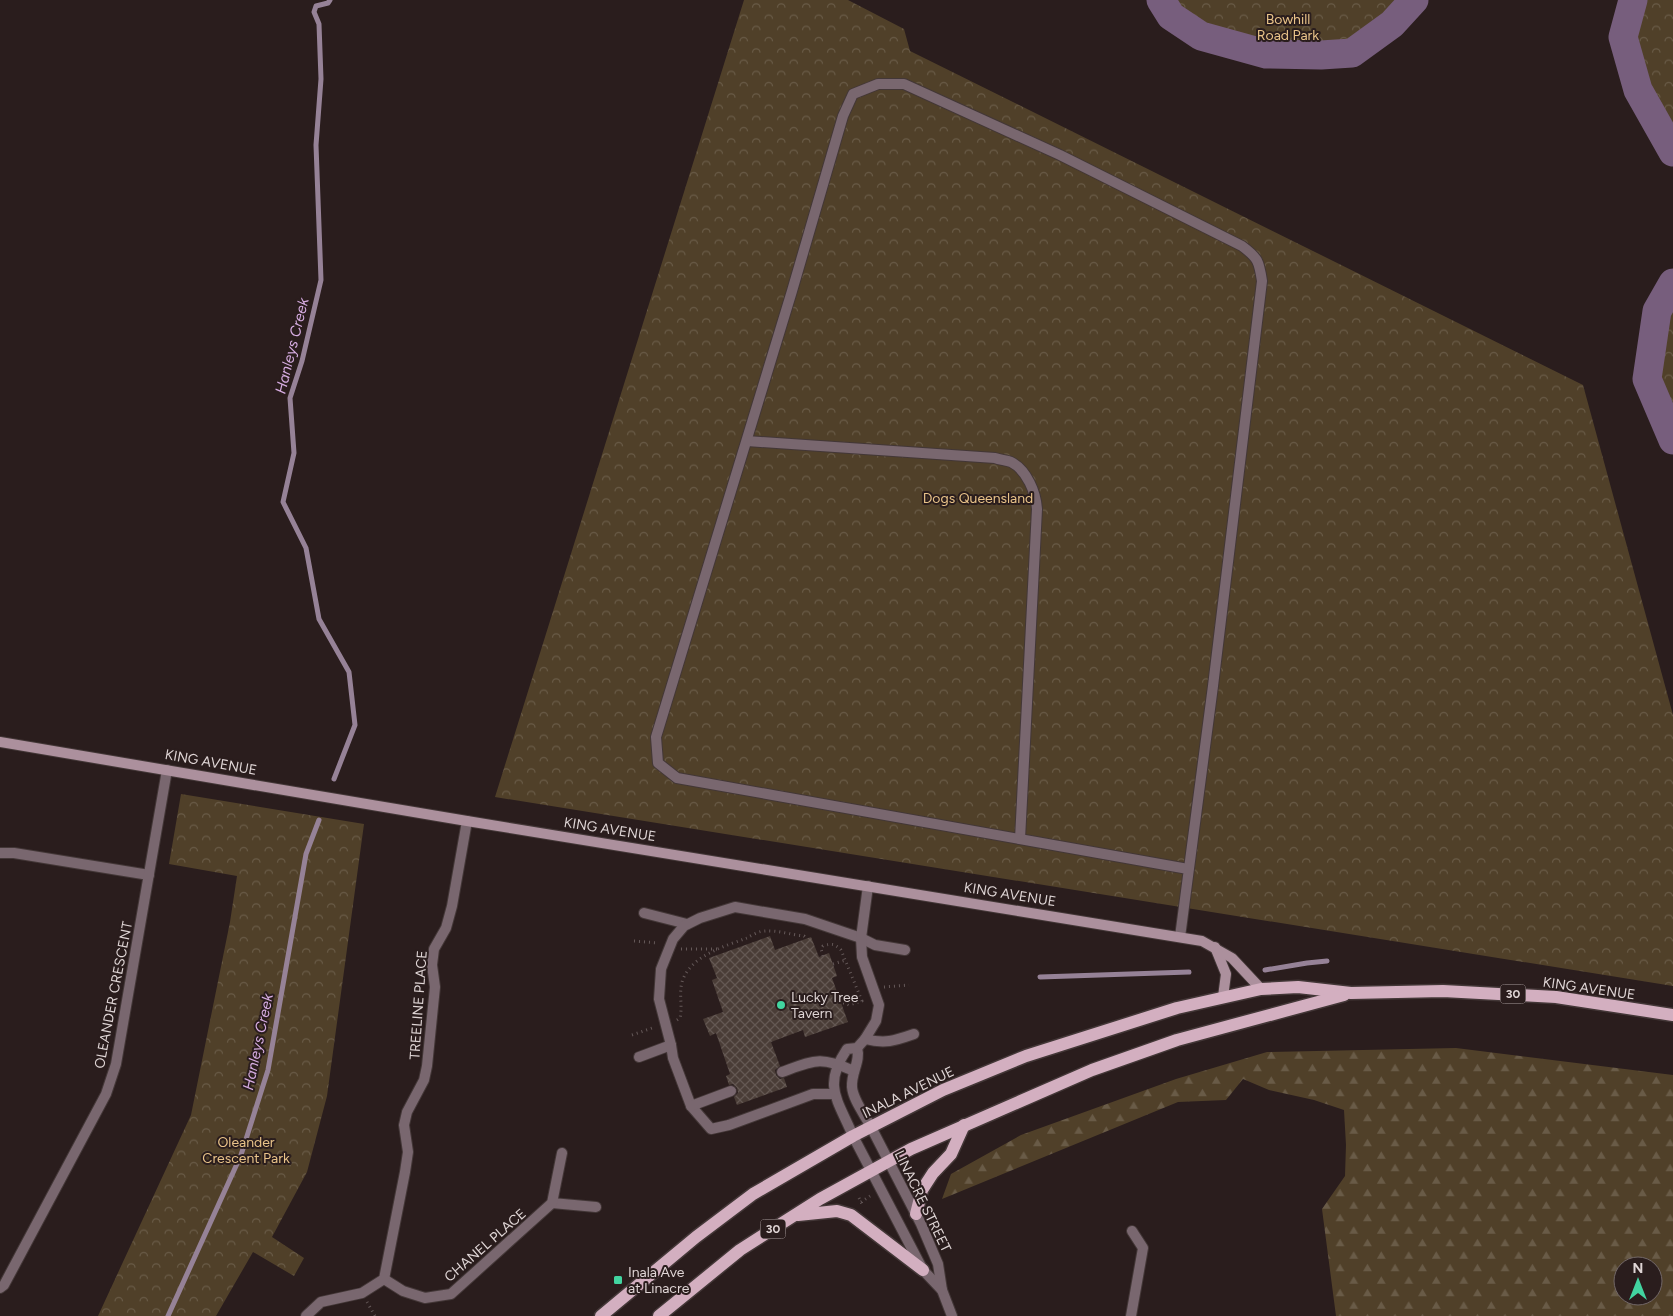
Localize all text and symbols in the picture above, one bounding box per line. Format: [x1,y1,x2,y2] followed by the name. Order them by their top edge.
[1257,11,1319,44] park label: Bowhill Road Park
[271,295,313,396] water label: Hanleys Creek
[923,490,1033,507] park label: Dogs Queensland
[164,746,258,779] street label: KING AVENUE
[563,814,657,845] street label: KING AVENUE
[963,879,1057,910] street label: KING AVENUE
[91,920,136,1070] street label: OLEANDER CRESCENT
[406,950,431,1060] street label: TREELINE PLACE
[1542,974,1636,1003] street label: KING AVENUE
[1500,984,1526,1004] road number: 30
[791,989,859,1022] place label: Lucky Tree Tavern
[239,991,277,1092] water label: Hanleys Creek
[775,999,787,1011] marker: Lucky Tree Tavern
[859,1063,957,1122] street label: INALA AVENUE
[202,1134,290,1167] park label: Oleander Crescent Park
[891,1148,955,1255] street label: LINACRE STREET
[441,1205,530,1286] street label: CHANEL PLACE
[760,1220,786,1238] road number: 30
[1613,1256,1663,1306] north arrow
[1633,1260,1643,1277] text: N
[628,1264,690,1297] place label: Inala Ave at Linacre
[612,1274,624,1286] marker: Inala Ave at Linacre

